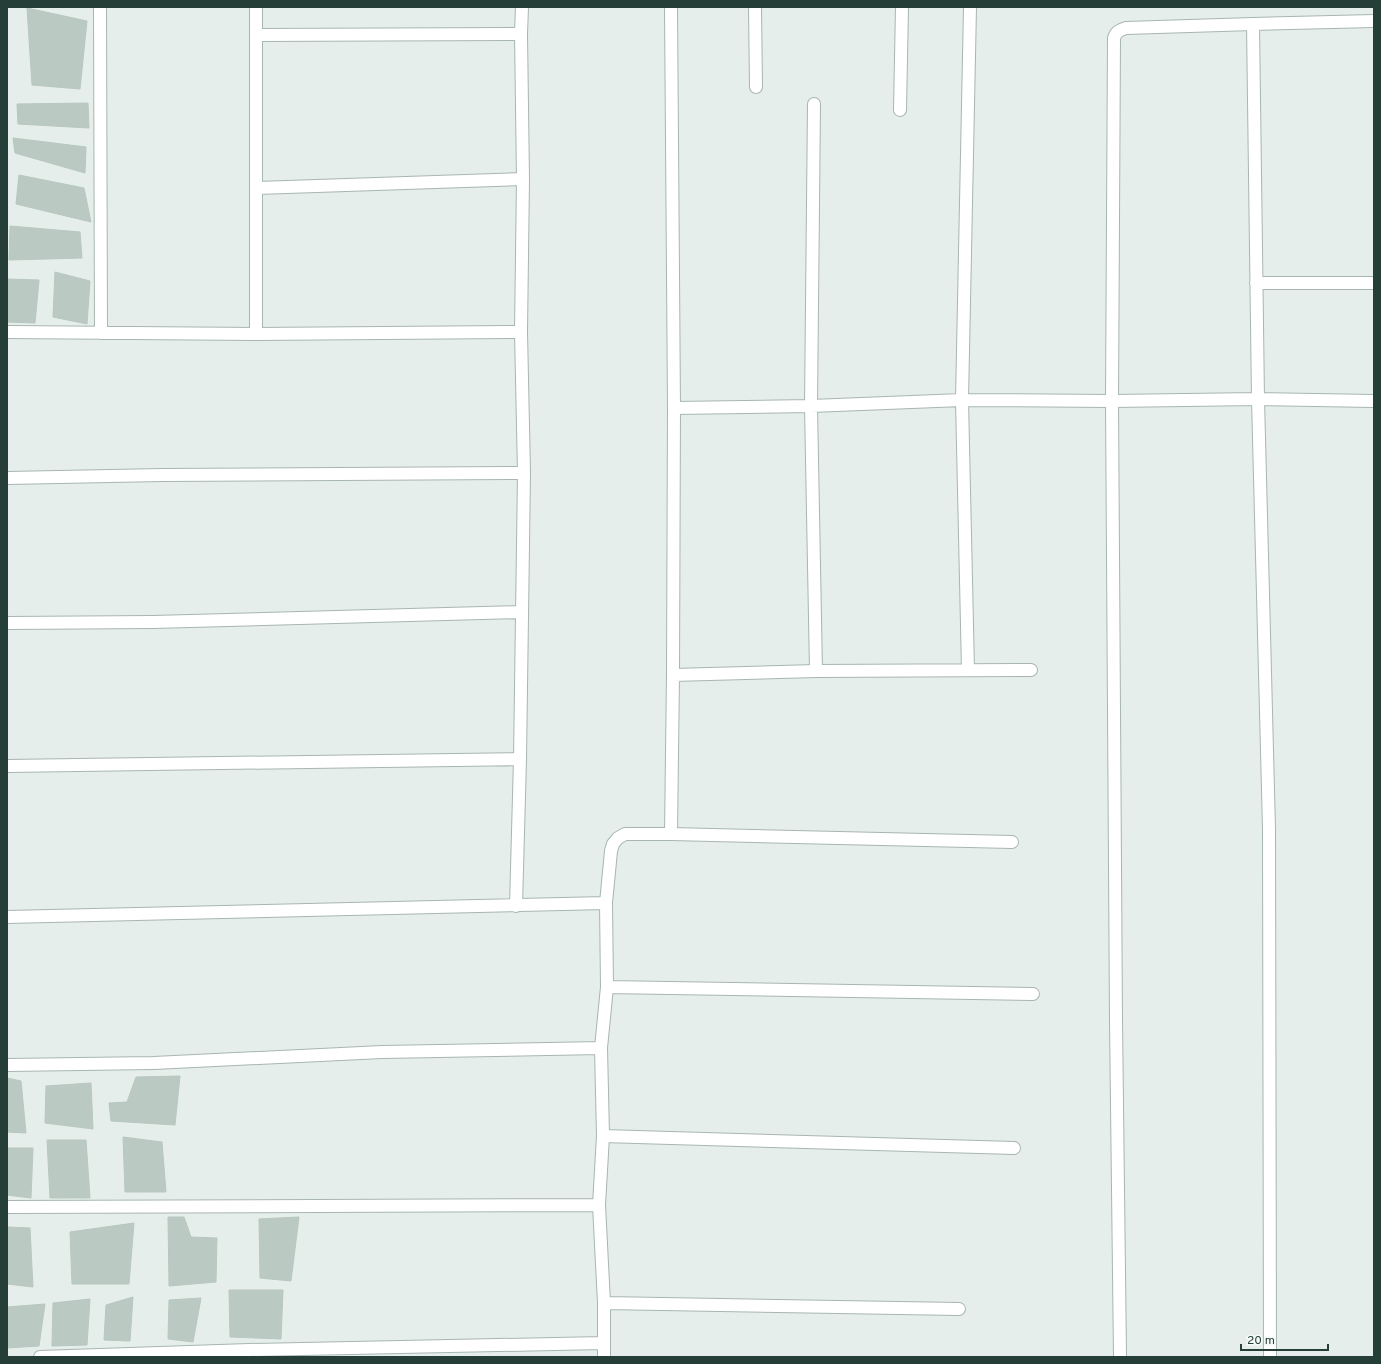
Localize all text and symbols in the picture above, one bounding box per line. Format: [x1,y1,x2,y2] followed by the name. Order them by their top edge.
[1241,1326,1328,1352] scale bar
[1247,1333,1275,1349] text: 20 m

